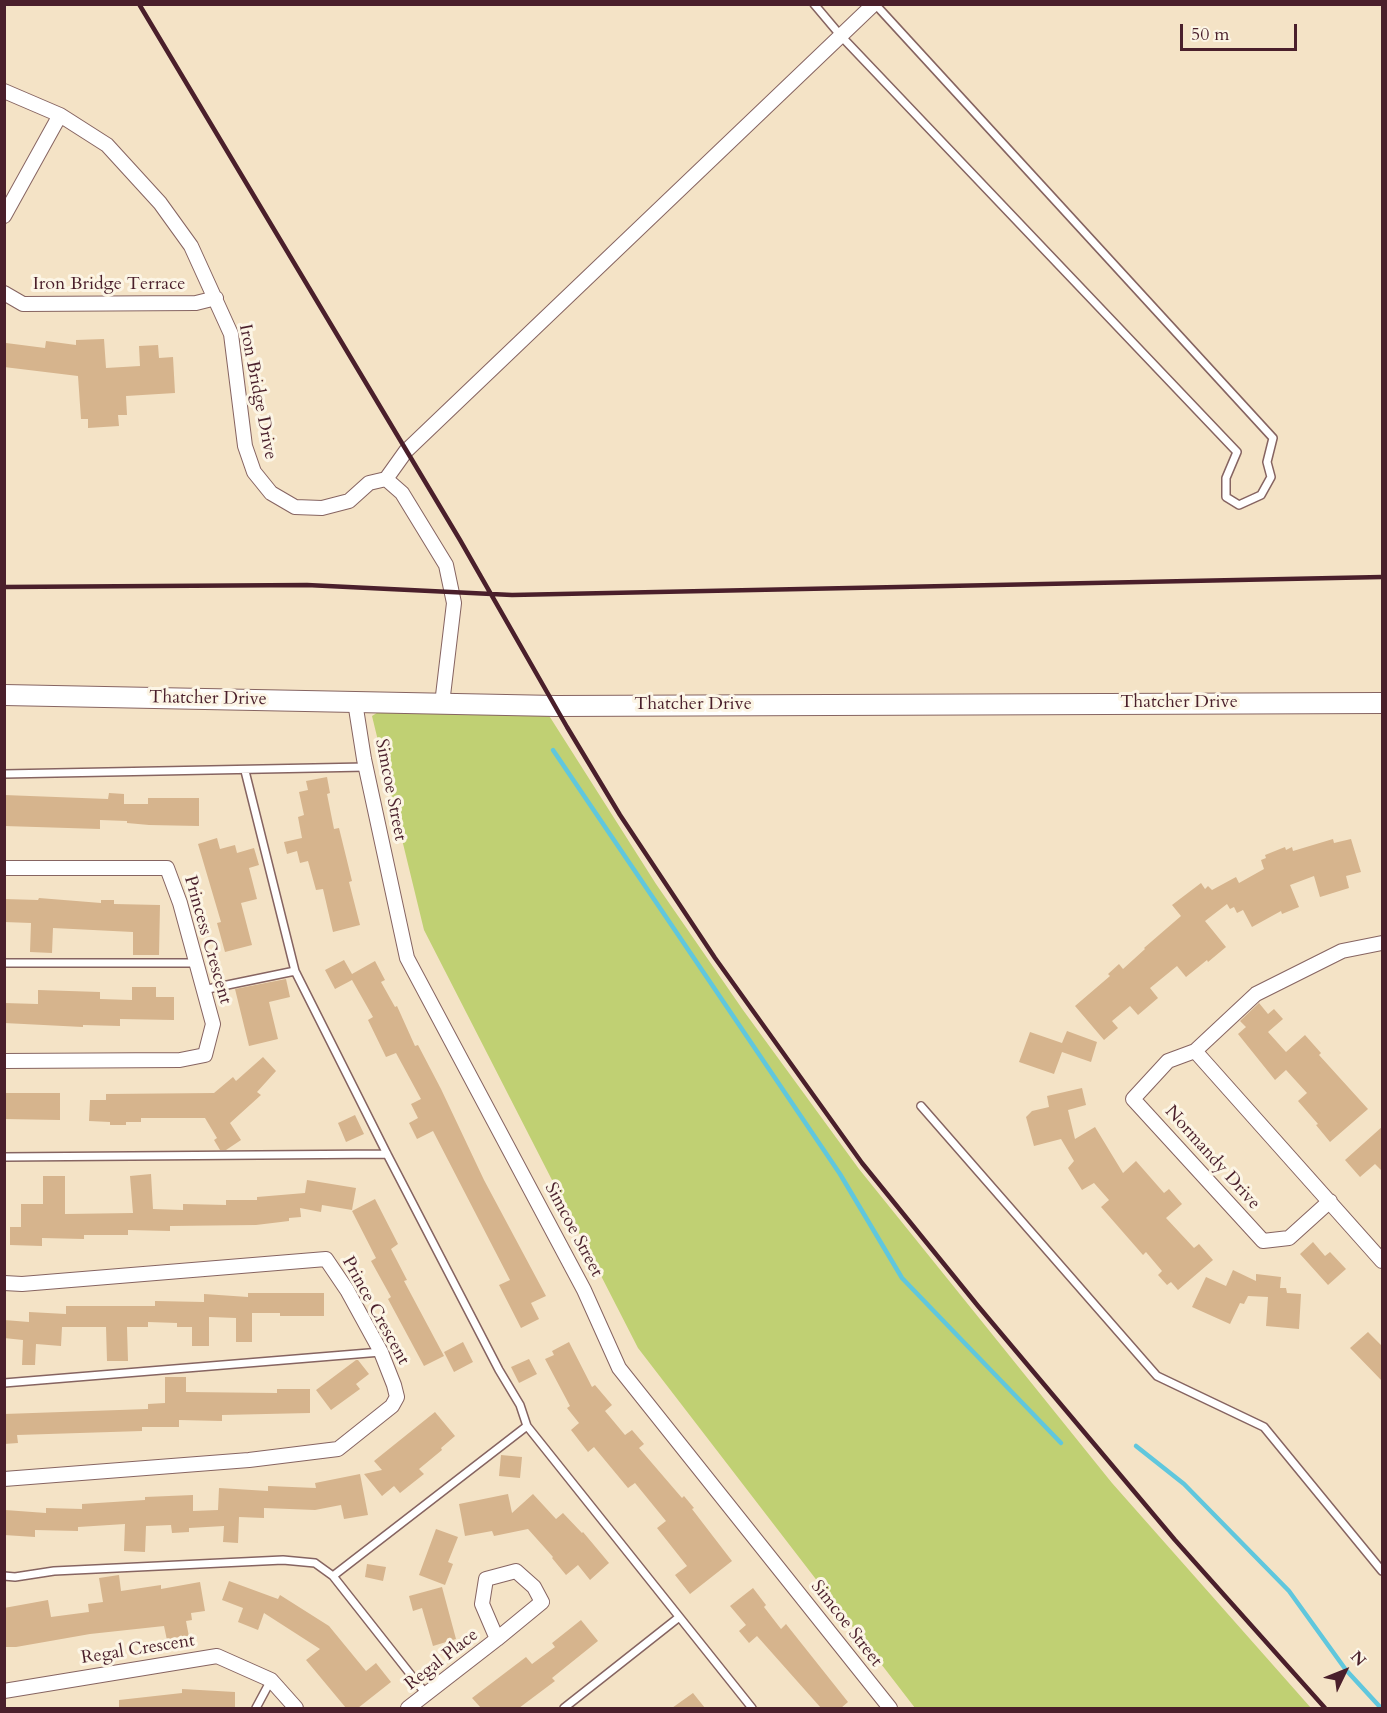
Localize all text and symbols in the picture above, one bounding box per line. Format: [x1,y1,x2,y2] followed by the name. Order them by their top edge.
[1183,12,1300,50] scale bar
[1191,22,1230,47] text: 50 m
[33,274,185,296] street label: Iron Bridge Terrace
[233,322,281,462] street label: Iron Bridge Drive
[149,687,267,711] street label: Thatcher Drive
[1120,692,1238,714] street label: Thatcher Drive
[634,694,752,716] street label: Thatcher Drive
[370,737,410,843] street label: Simcoe Street
[178,873,236,1007] street label: Princess Crescent
[1160,1102,1264,1214] street label: Normandy Drive
[539,1179,607,1281] street label: Simcoe Street
[336,1253,414,1369] street label: Prince Crescent
[806,1577,886,1671] street label: Simcoe Street
[401,1625,483,1695] street label: Regal Place
[80,1630,196,1670] street label: Regal Crescent
[1315,1641,1375,1701] north arrow
[1345,1646,1371,1671] text: N

